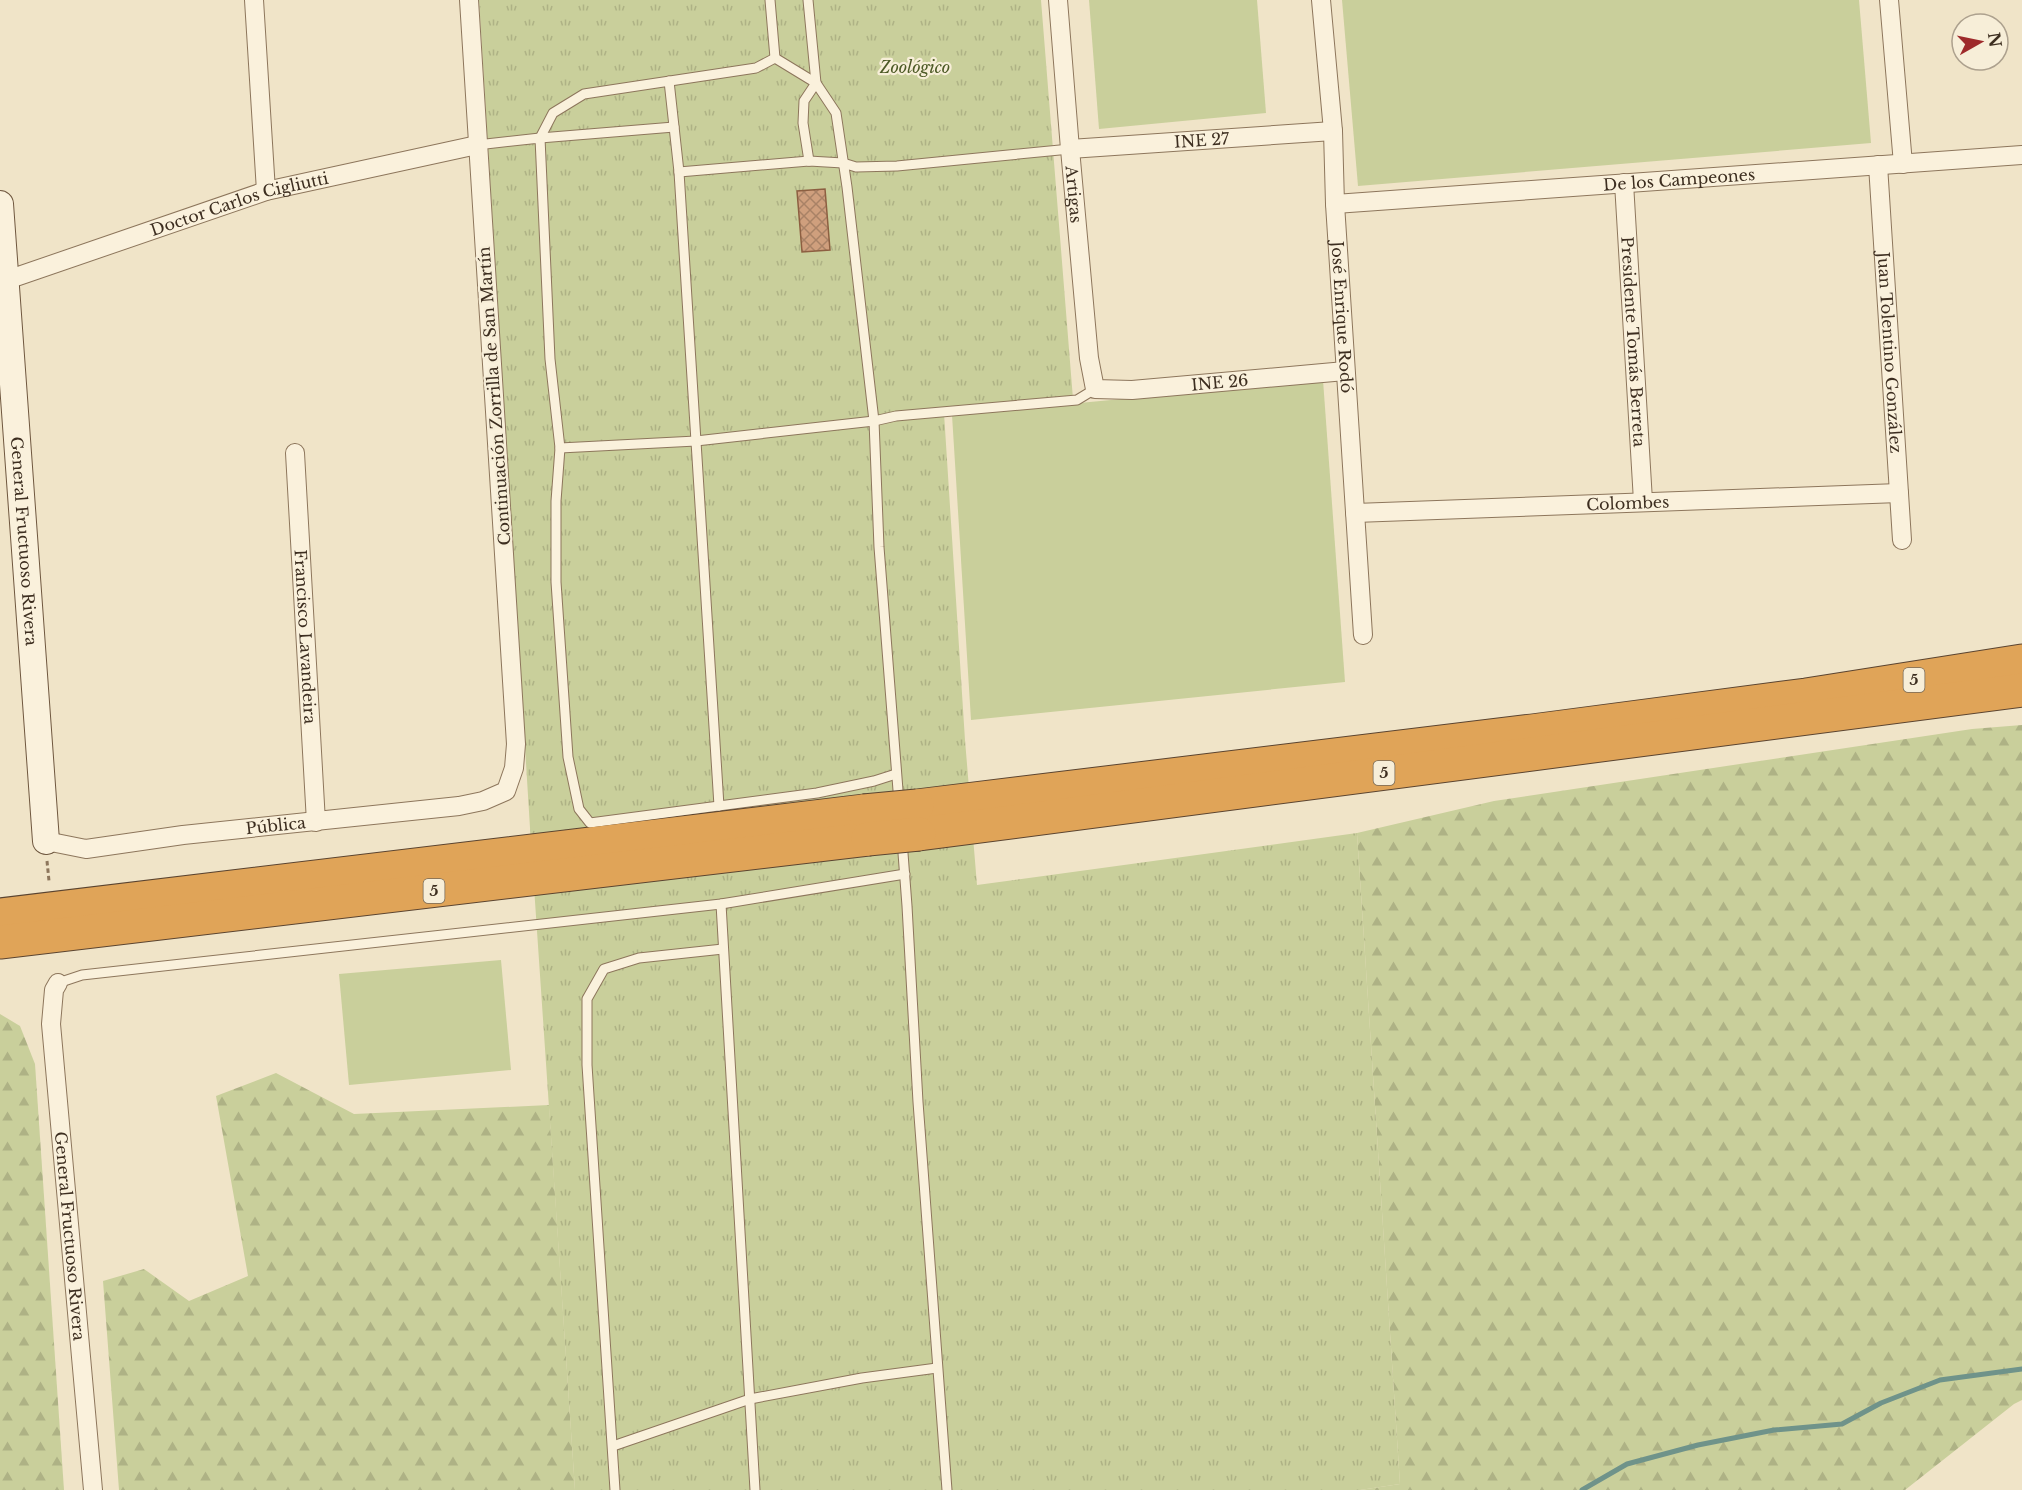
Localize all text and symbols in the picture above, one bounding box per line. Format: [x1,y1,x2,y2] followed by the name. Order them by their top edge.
[1950,12,2010,72] north arrow
[1984,31,2006,49] text: N
[879,57,950,77] park label: Zoológico
[1173,128,1231,152] street label: INE 27
[1061,164,1087,224] street label: Artigas
[1602,164,1756,195] street label: De los Campeones
[148,168,331,240] street label: Doctor Carlos Cigliutti
[1617,236,1650,448] street label: Presidente Tomás Berreta
[1327,239,1357,394] street label: José Enrique Rodó
[474,246,514,546] street label: Continuación Zorrilla de San Martín
[1873,249,1906,454] street label: Juan Tolentino González
[1190,370,1249,395] street label: INE 26
[7,436,42,647] street label: General Fructuoso Rivera
[1586,491,1670,514] street label: Colombes
[291,549,320,725] street label: Francisco Lavandeira
[1904,668,1924,692] road number: 5
[1374,761,1394,785] road number: 5
[245,812,307,838] street label: Pública
[424,879,444,903] road number: 5
[51,1131,89,1341] street label: General Fructuoso Rivera

